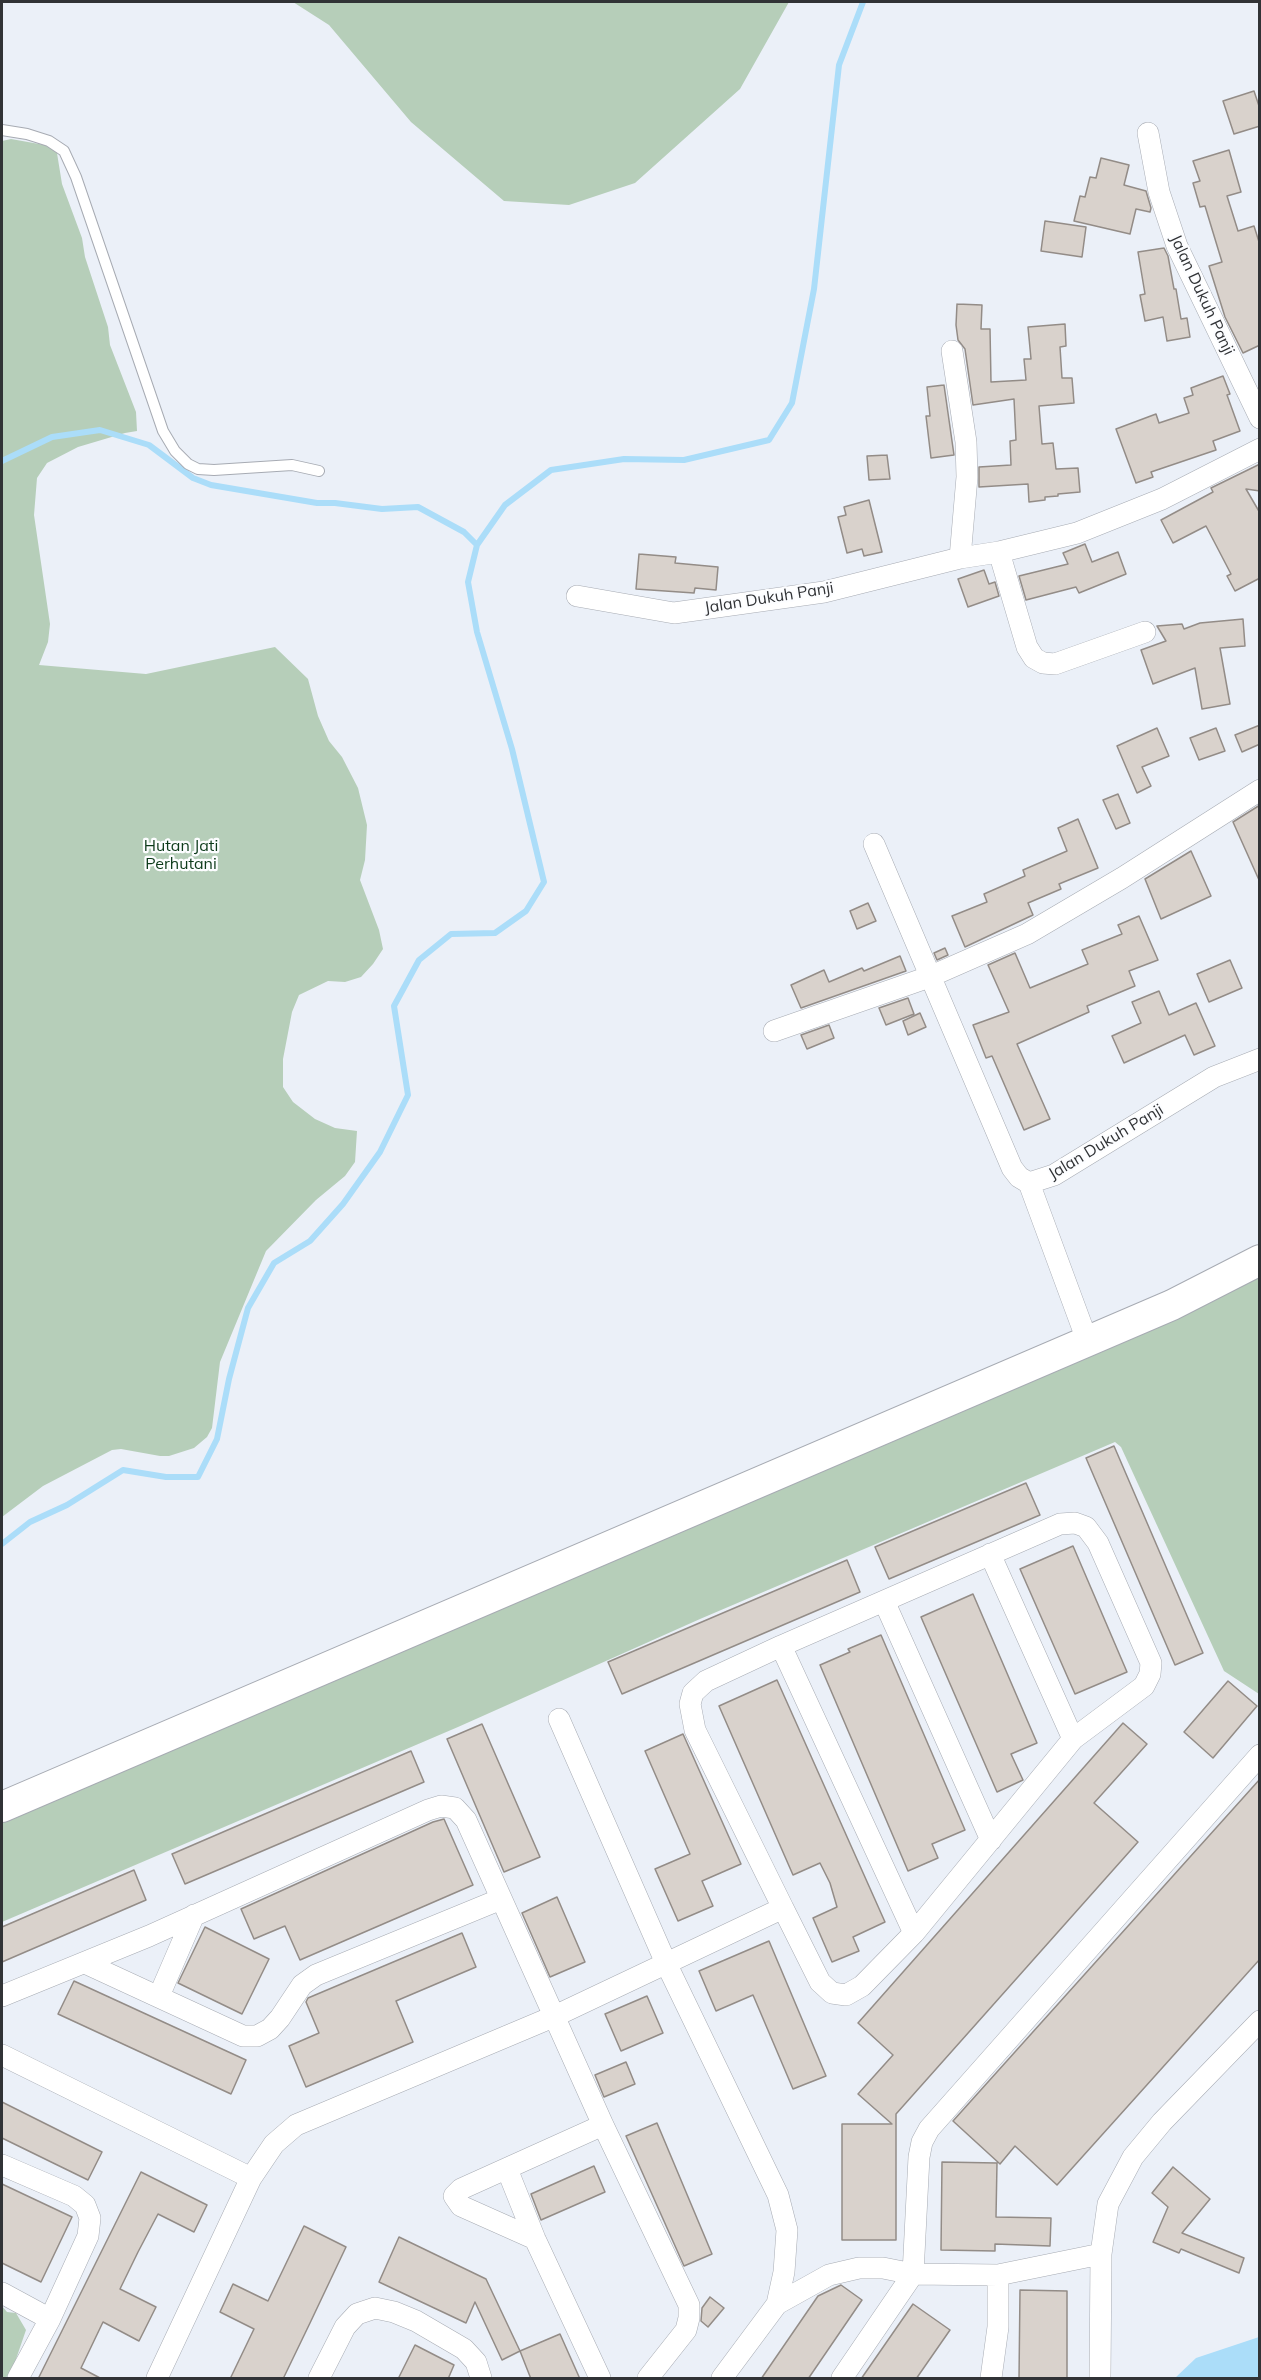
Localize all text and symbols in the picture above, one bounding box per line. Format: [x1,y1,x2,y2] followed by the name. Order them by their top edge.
[1166,232,1238,358] street label: Jalan Dukuh Panji
[703,578,835,618] street label: Jalan Dukuh Panji
[144,836,218,874] park label: Hutan Jati Perhutani
[1045,1100,1167,1184] street label: Jalan Dukuh Panji

